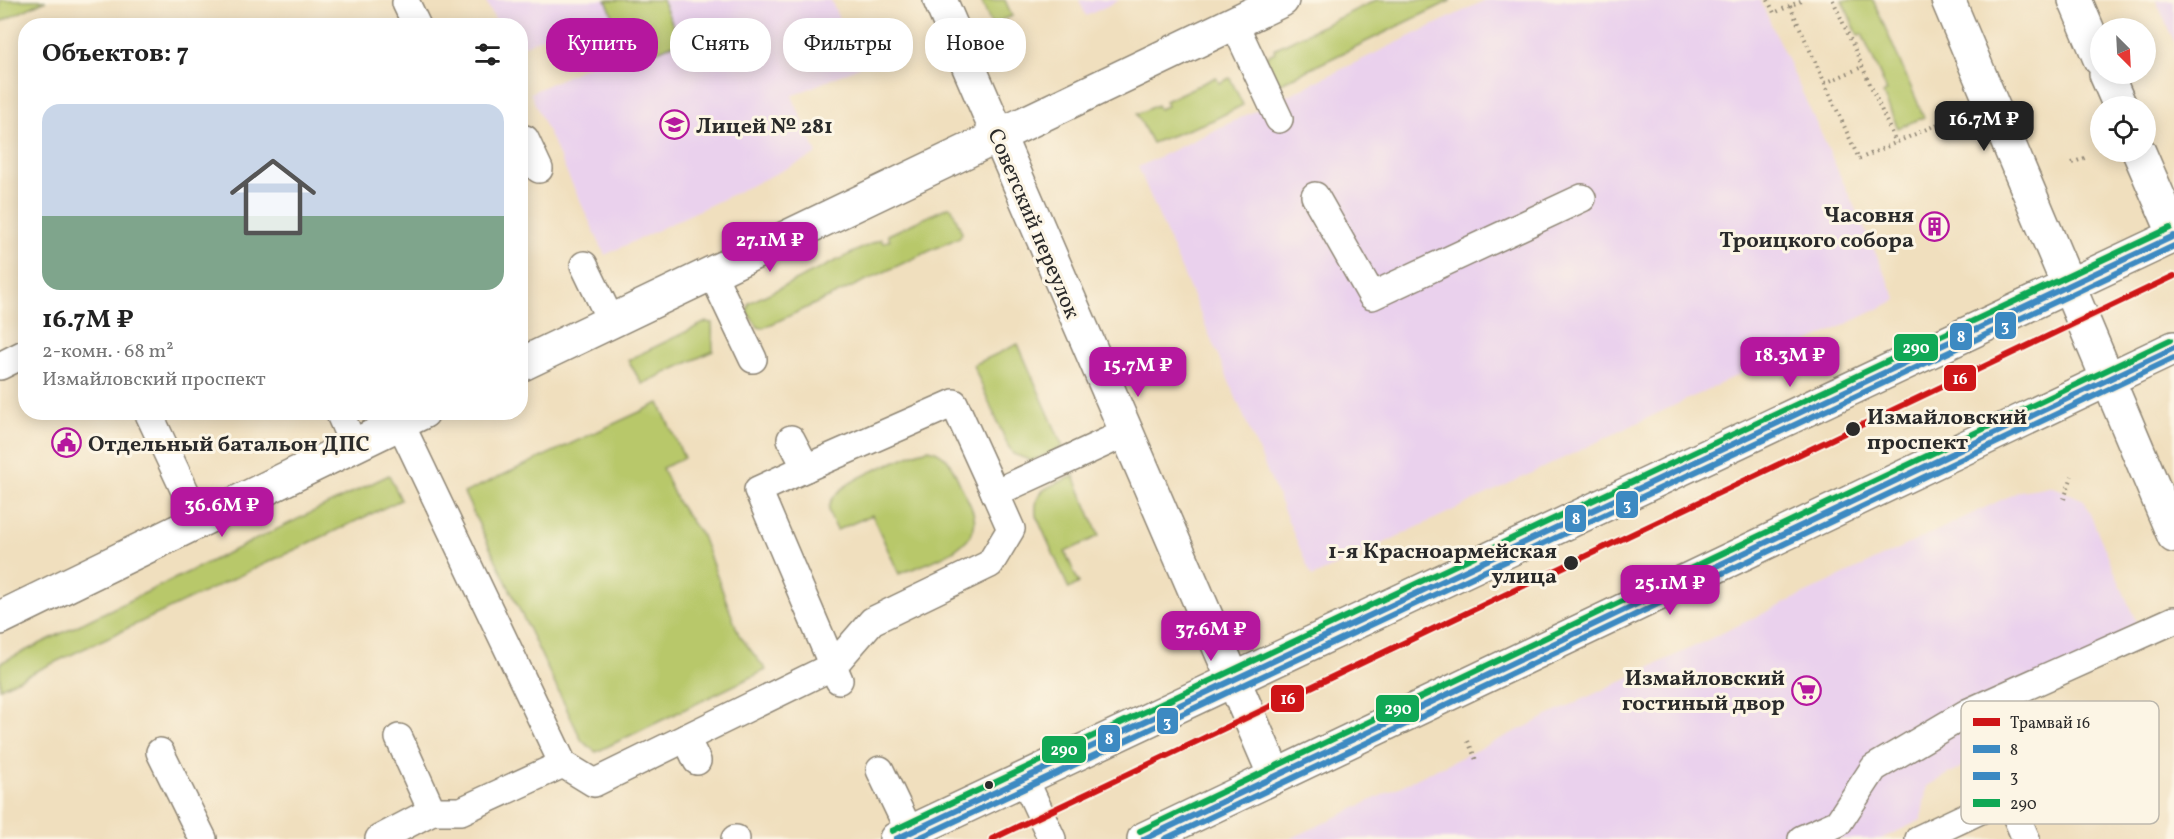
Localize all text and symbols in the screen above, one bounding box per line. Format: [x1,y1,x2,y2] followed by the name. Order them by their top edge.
[546,18,658,72] chip: Купить
[670,18,771,72] chip: Снять
[783,18,913,72] chip: Фильтры
[925,18,1026,72] chip: Новое
[2090,18,2156,84] north arrow
[2090,18,2156,162] map controls
[42,36,189,72] text: Объектов: 7
[471,38,504,71] icon: filters
[2090,96,2156,162] button: locate
[1929,101,2039,152] pin: 16.7M ₽
[1949,106,2019,134] text: 16.7M ₽
[659,109,691,141] school or university icon: Лицей № 281
[696,112,833,143] place label: Лицей № 281
[979,124,1087,324] street label: Советский переулок
[219,143,327,251] icon: home
[1719,201,1914,257] place label: Часовня Троицкого собора
[1919,211,1951,243] building icon: Часовня Троицкого собора
[715,222,825,273] pin: 27.1M ₽
[736,227,804,255] text: 27.1M ₽
[42,302,134,338] text: 16.7M ₽
[1994,311,2017,340] line badge: 3
[2001,316,2009,338] text: 3
[1949,322,1973,351] line badge: 8
[1957,327,1965,349] text: 8
[1893,333,1939,362] line badge: 290
[1735,337,1845,388] pin: 18.3M ₽
[42,338,174,366] text: 2-комн. · 68 m²
[1902,338,1930,360] text: 290
[1754,342,1826,370] text: 18.3M ₽
[1083,347,1193,398] pin: 15.7M ₽
[1103,352,1173,380] text: 15.7M ₽
[1943,364,1977,392] line badge: 16
[42,366,266,394] text: Измайловский проспект
[1952,369,1968,391] text: 16
[1867,403,2027,459] place label: Измайловский проспект
[1844,420,1862,438] marker: Измайловский проспект
[51,427,83,459] public building icon: Отдельный батальон ДПС
[88,430,370,461] place label: Отдельный батальон ДПС
[167,487,277,538] pin: 36.6M ₽
[1615,490,1639,519] line badge: 3
[185,492,259,520] text: 36.6M ₽
[1623,495,1631,517] text: 3
[1564,504,1587,533] line badge: 8
[1572,509,1580,531] text: 8
[1328,537,1557,593] place label: 1-я Красноармейская улица
[1562,554,1580,572] marker: 1-я Красноармейская улица
[1615,565,1725,616] pin: 25.1M ₽
[1635,570,1705,598] text: 25.1M ₽
[1156,611,1266,662] pin: 37.6M ₽
[1175,616,1247,644] text: 37.6M ₽
[1622,664,1785,720] place label: Измайловский гостиный двор
[1790,674,1822,706] supermarket icon: Измайловский гостиный двор
[1270,684,1305,713] line badge: 16
[1280,689,1296,711] text: 16
[1375,694,1420,723] line badge: 290
[1384,699,1412,721] text: 290
[1961,701,2159,824] legend
[1156,707,1179,735] line badge: 3
[1163,712,1171,734] text: 3
[2010,713,2090,735] text: Трамвай 16
[1097,724,1121,753] line badge: 8
[1105,729,1113,751] text: 8
[1041,735,1087,764] line badge: 290
[1050,740,1078,762] text: 290
[2010,740,2018,762] text: 8
[2010,767,2018,789] text: 3
[983,779,995,791] unlabelled marker
[2010,794,2037,816] text: 290

